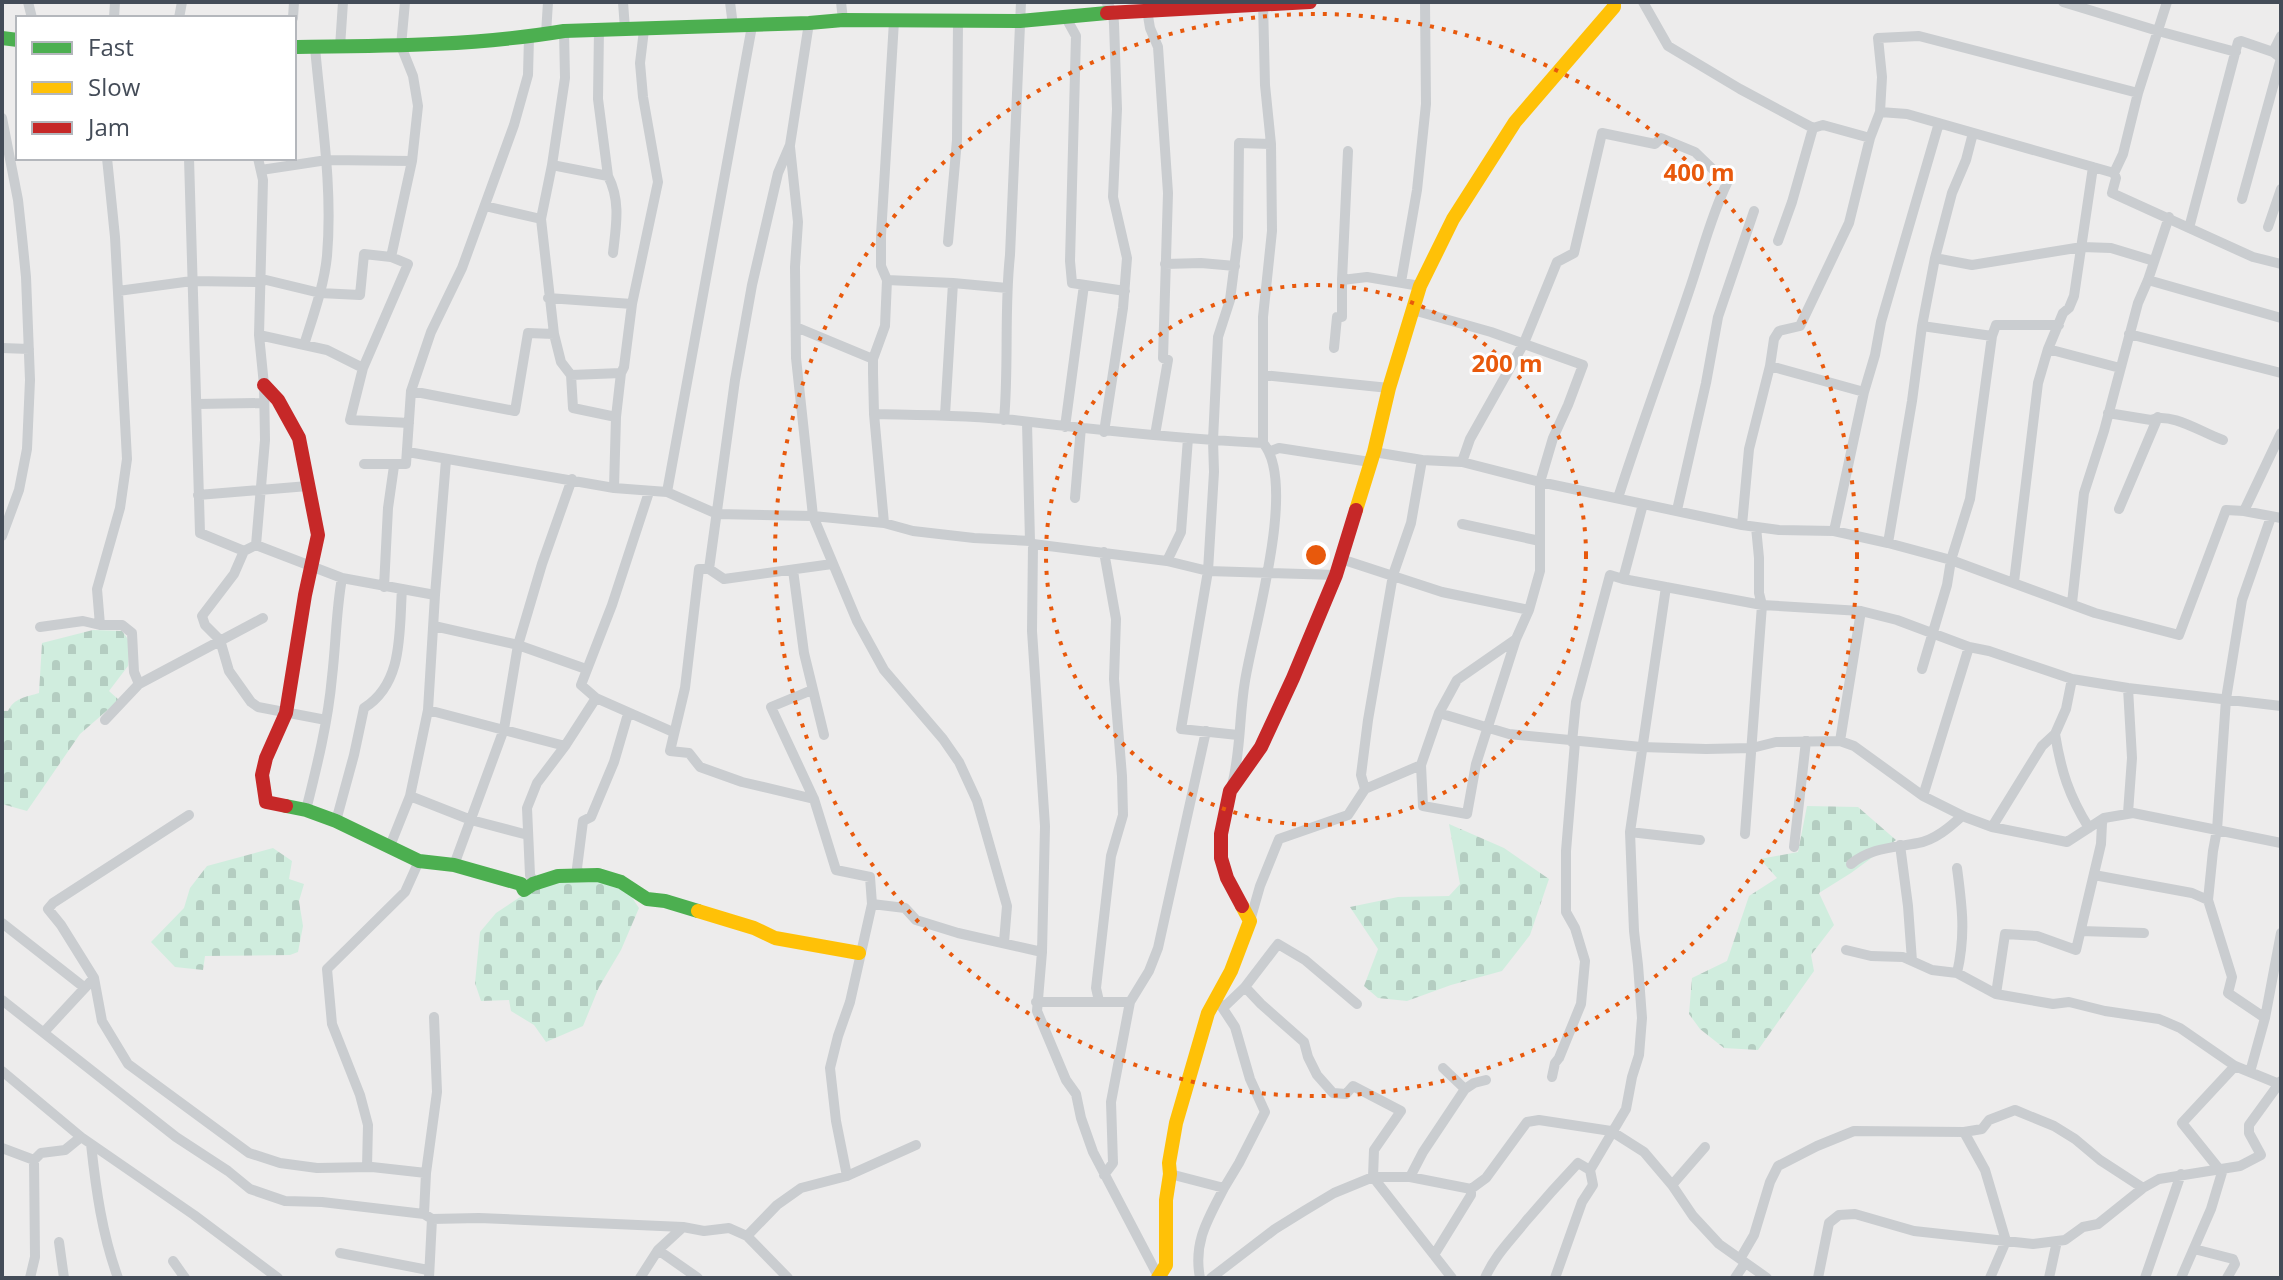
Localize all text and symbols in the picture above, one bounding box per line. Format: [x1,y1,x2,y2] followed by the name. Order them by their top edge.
[16,16,296,160] legend
[88,30,134,63] text: Fast
[88,70,141,103] text: Slow
[86,110,130,143] text: Jam
[1664,155,1734,188] text: 400 m
[1472,346,1542,379] text: 200 m
[1302,541,1330,569] centre of rings

